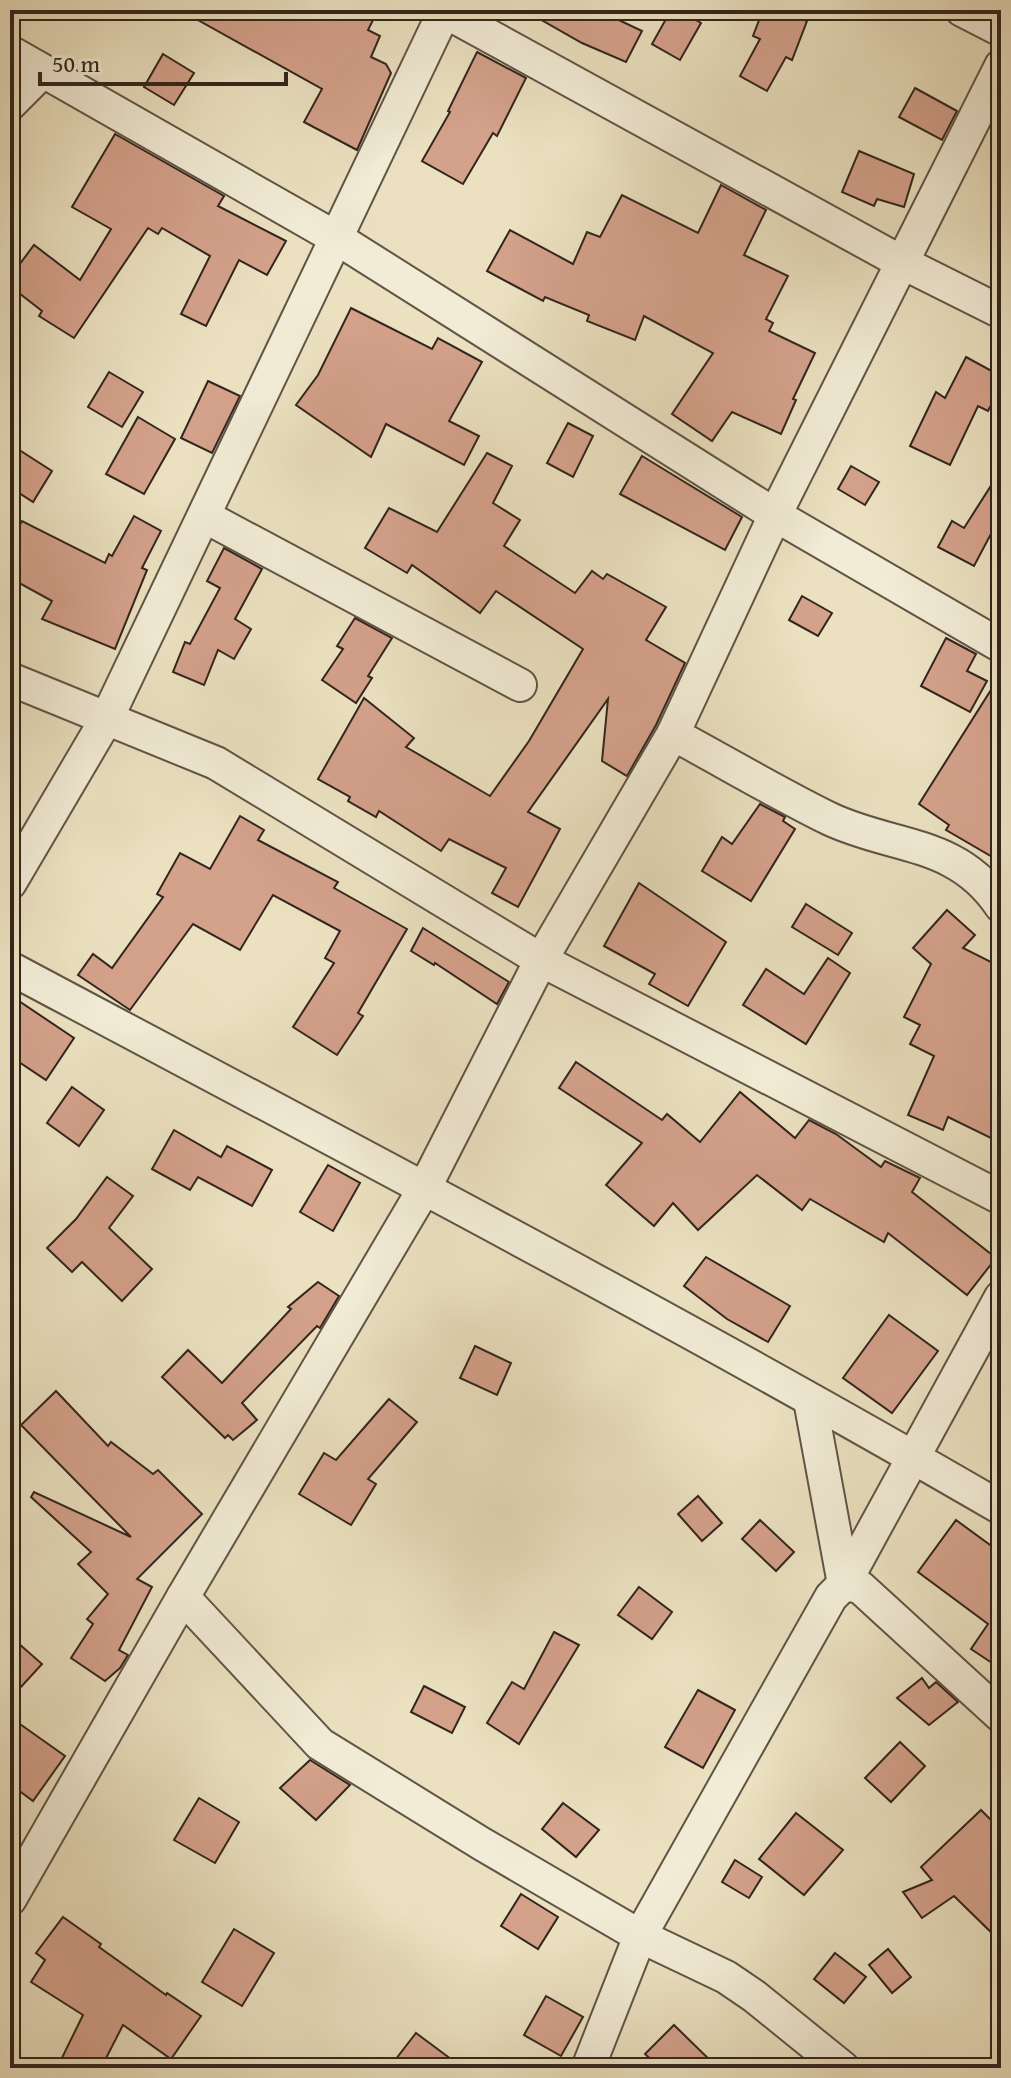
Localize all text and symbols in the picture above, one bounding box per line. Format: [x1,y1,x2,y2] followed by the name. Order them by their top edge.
[40,36,286,86] scale bar
[52,46,100,81] text: 50 m

